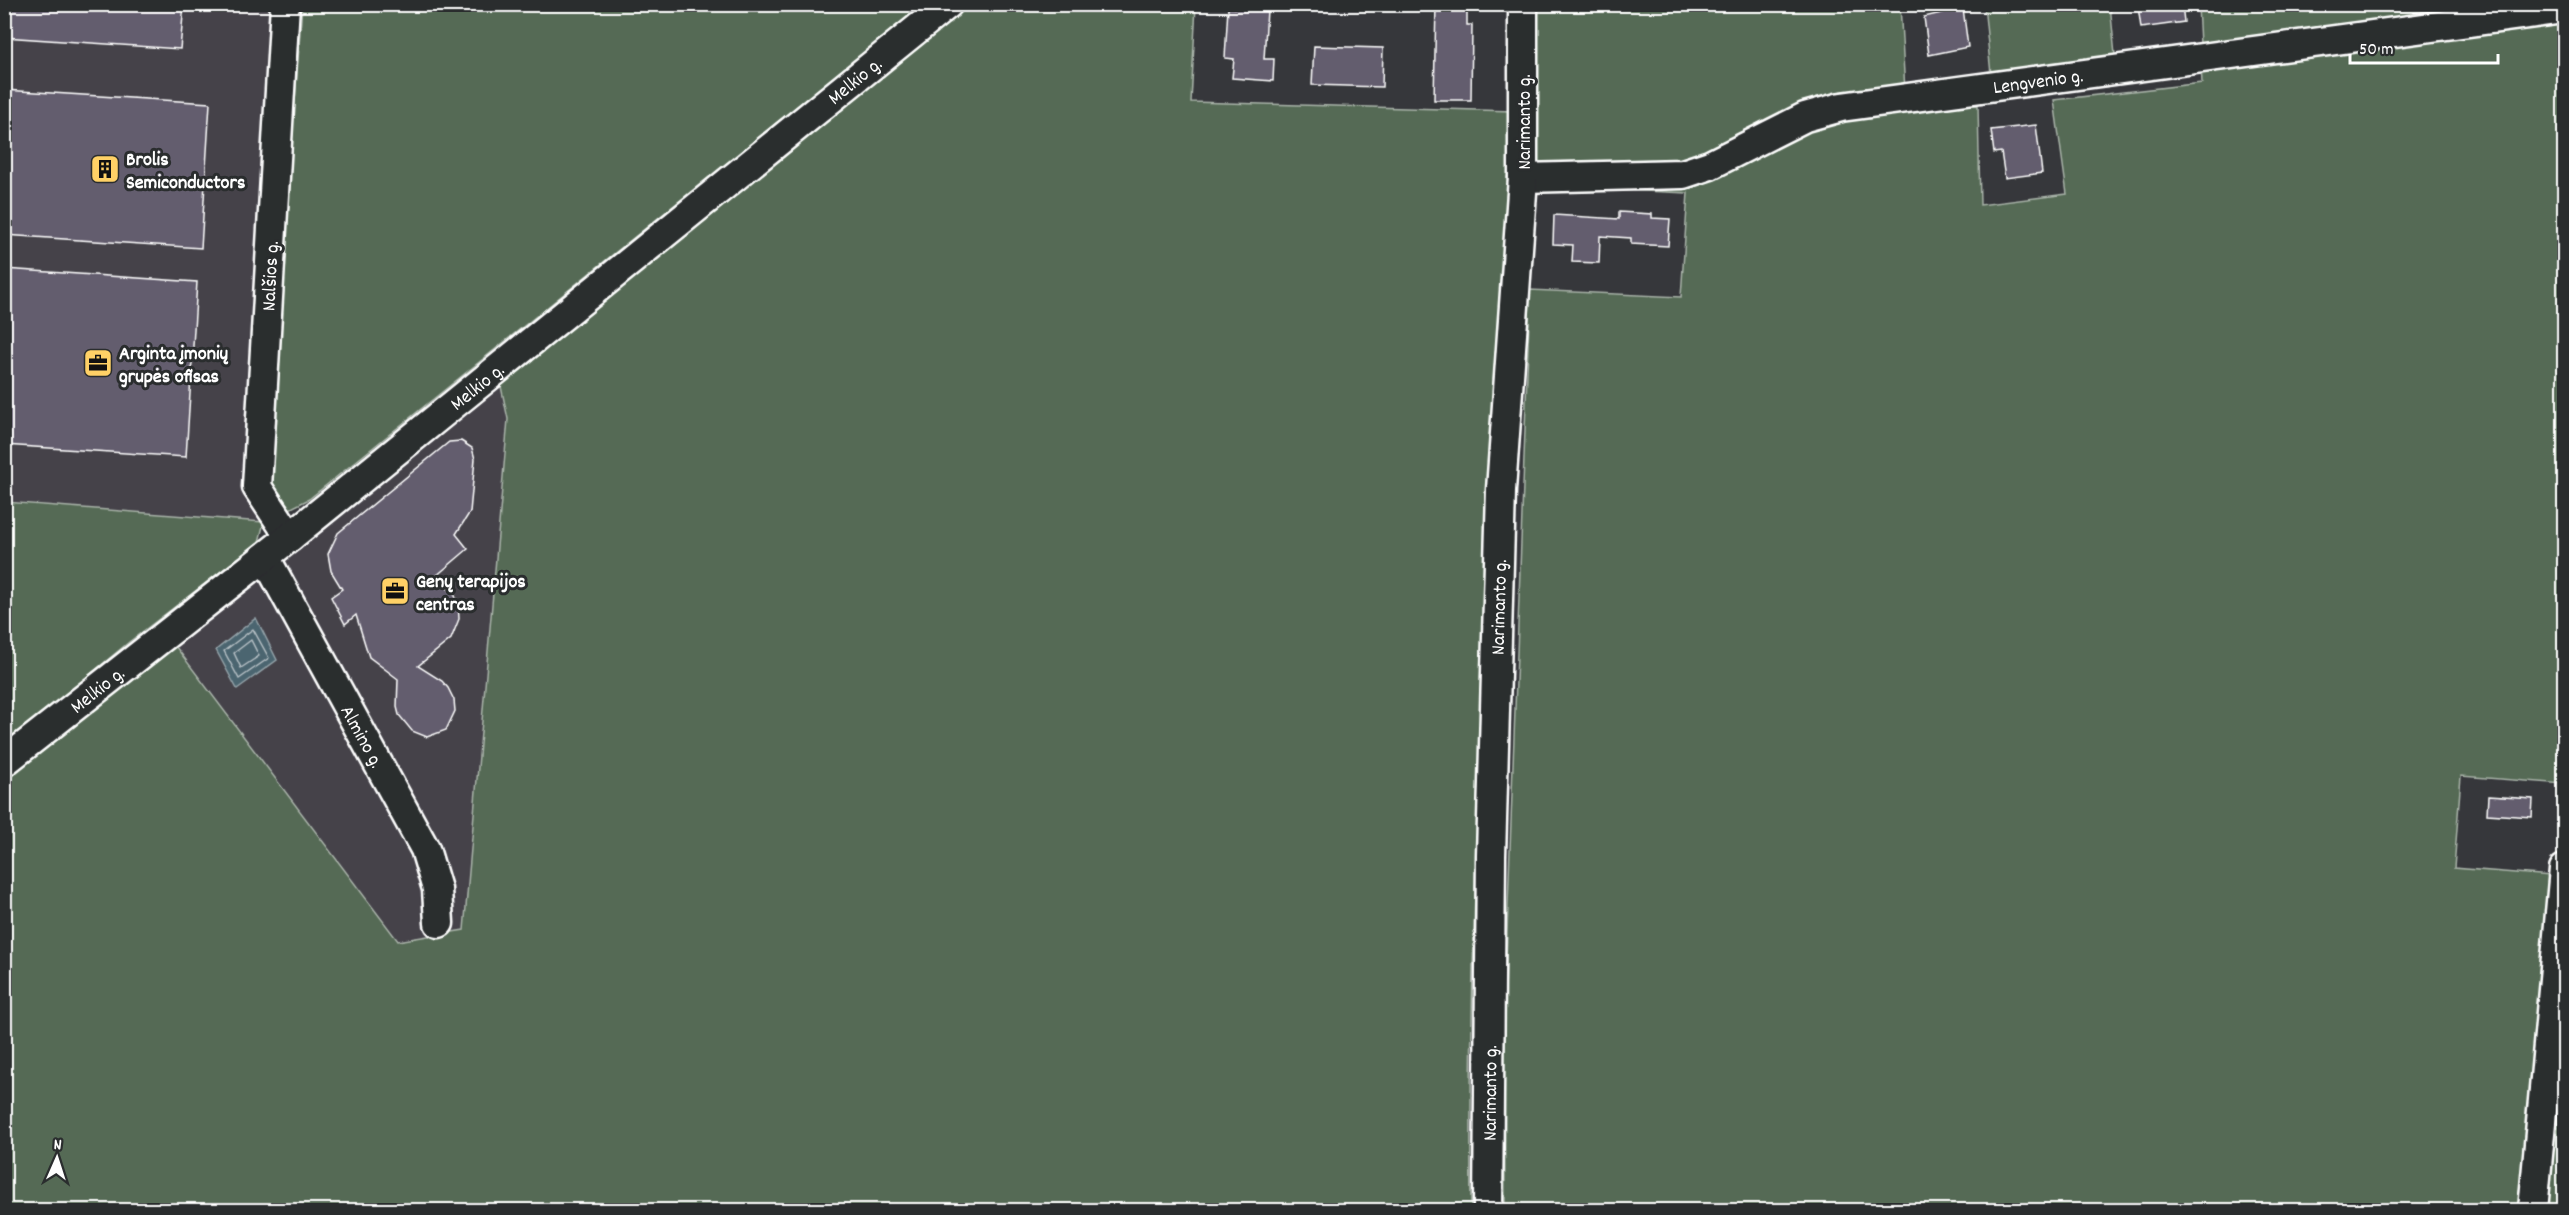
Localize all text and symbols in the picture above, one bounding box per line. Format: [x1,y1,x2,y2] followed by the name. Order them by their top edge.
[2350,27,2498,65] scale bar
[2359,38,2394,63] text: 50 m
[823,52,889,113] street label: Melkio g.
[1991,63,2085,103] street label: Lengvenio g.
[1512,74,1540,170] street label: Narimanto g.
[126,147,245,198] place label: Brolis Semiconductors
[89,153,121,185] building icon: Brolis Semiconductors
[256,240,288,312] street label: Nalšios g.
[119,341,229,392] place label: Arginta įmonių grupės ofisas
[82,347,114,379] office icon: Arginta įmonių grupės ofisas
[445,358,512,419] street label: Melkio g.
[1485,559,1516,655] street label: Narimanto g.
[416,569,526,620] place label: Genų terapijos centras
[379,575,411,607] office icon: Genų terapijos centras
[65,661,132,722] street label: Melkio g.
[332,701,389,774] street label: Almino g.
[1478,1045,1506,1141] street label: Narimanto g.
[27,1128,87,1188] north arrow
[53,1134,62,1157] text: N

